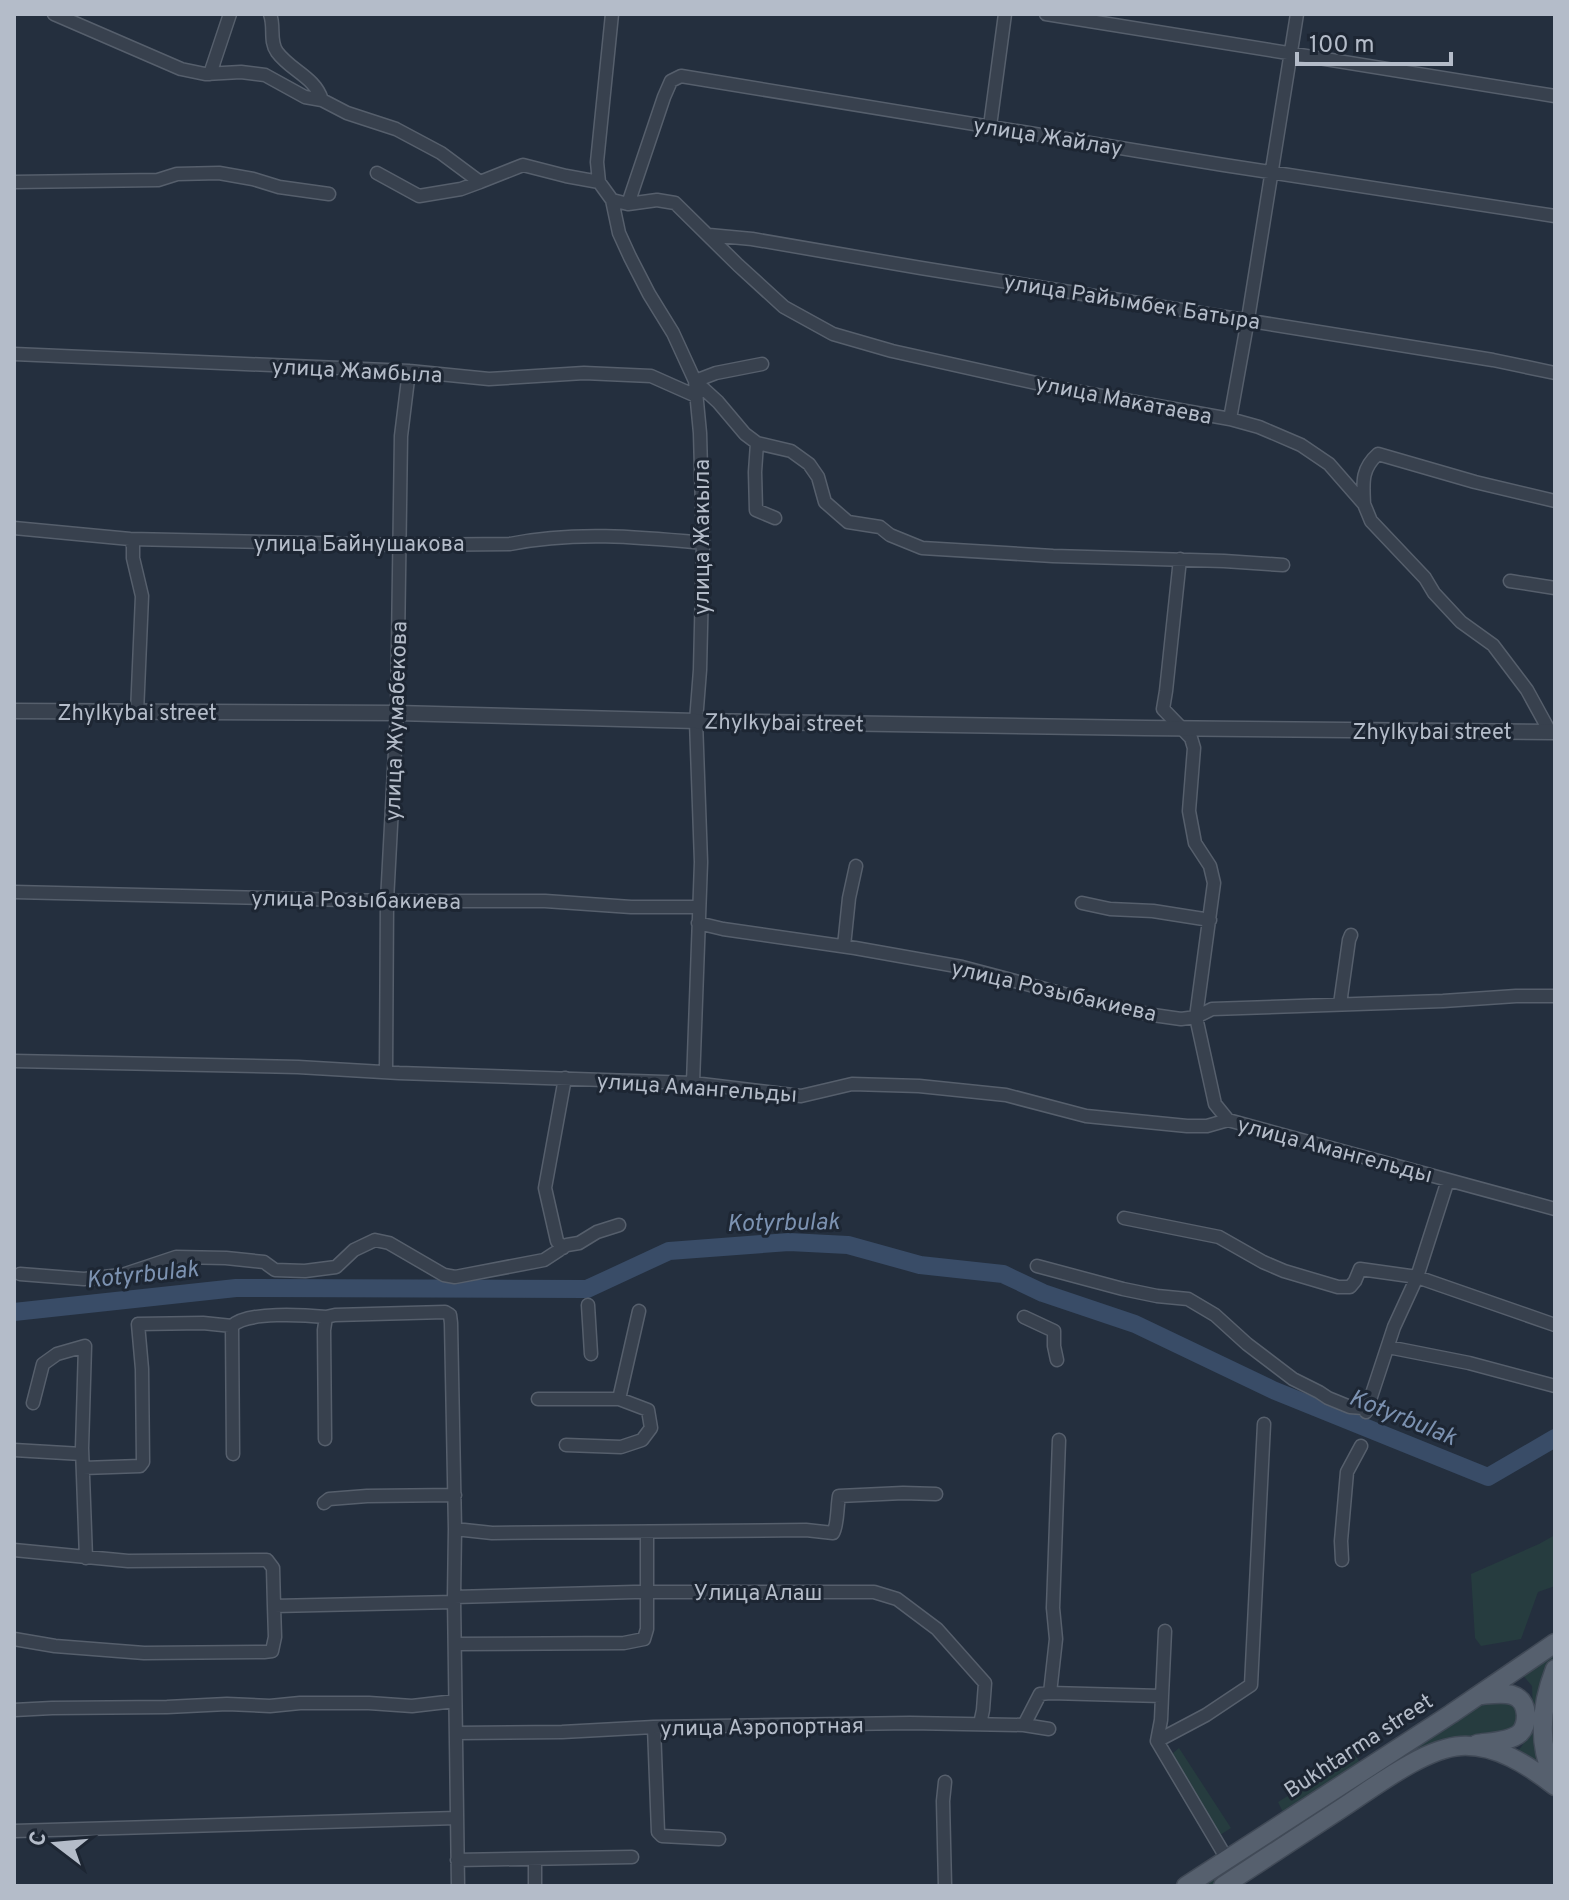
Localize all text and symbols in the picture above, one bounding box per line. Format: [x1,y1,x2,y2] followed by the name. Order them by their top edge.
[1297,16,1451,66] scale bar
[1309,31,1375,61] text: 100 m
[971,113,1124,164] street label: улица Жайлау
[1001,270,1262,337] street label: улица Райымбек Батыра
[271,355,443,390] street label: улица Жамбыла
[1033,371,1214,432] street label: улица Макатаева
[690,459,717,615] street label: улица Жакыла
[253,532,465,559] street label: улица Байнушакова
[381,621,414,822] street label: улица Жумабекова
[57,701,217,728] street label: Zhylkybai street
[704,710,864,739] street label: Zhylkybai street
[1352,720,1512,747] street label: Zhylkybai street
[251,886,461,917] street label: улица Розыбакиева
[948,956,1159,1029] street label: улица Розыбакиева
[596,1069,798,1110] street label: улица Амангельды
[1234,1112,1435,1190] street label: улица Амангельды
[726,1208,841,1240] water label: Kotyrbulak
[84,1255,201,1297] water label: Kotyrbulak
[1344,1384,1461,1454] water label: Kotyrbulak
[694,1581,822,1608] street label: Улица Алаш
[1280,1689,1439,1805] street label: Bukhtarma street
[660,1713,864,1744] street label: улица Аэропортная
[16,1804,96,1884] north arrow
[24,1829,54,1850] text: С

